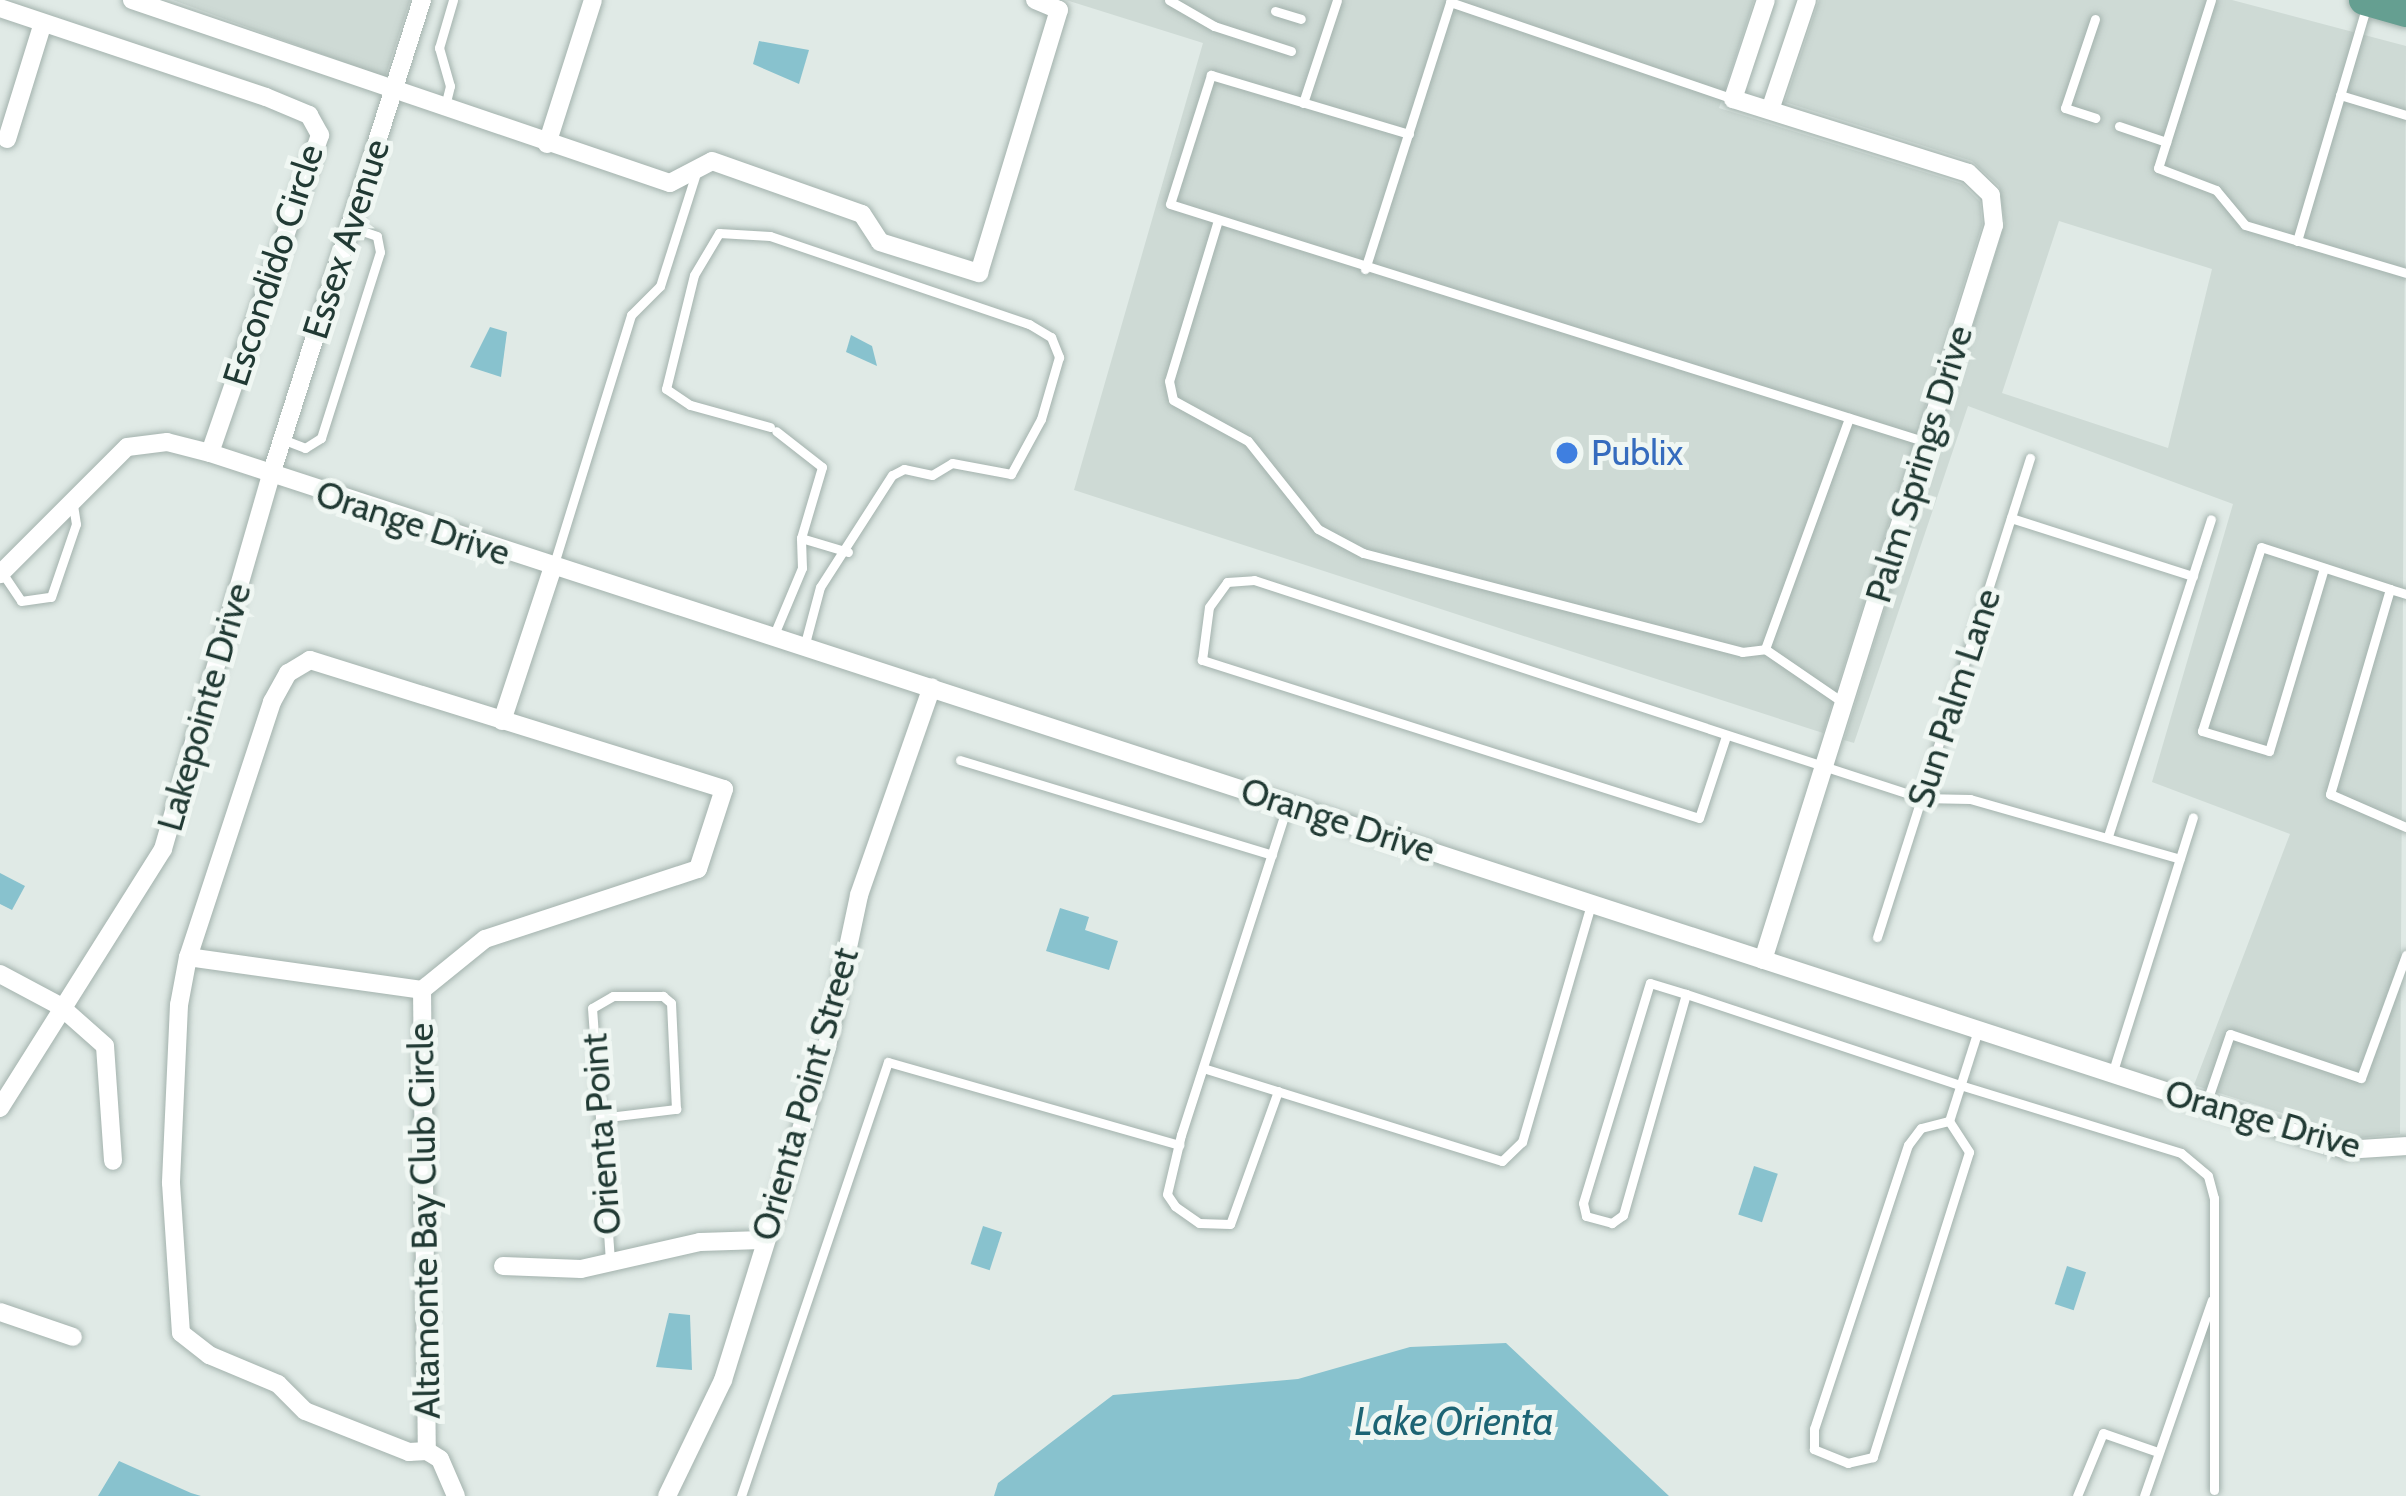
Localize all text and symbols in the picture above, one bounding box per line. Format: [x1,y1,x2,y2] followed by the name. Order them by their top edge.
[293,134,399,344] street label: Essex Avenue
[214,139,332,391] street label: Escondido Circle
[1856,320,1982,608] street label: Palm Springs Drive
[1591,431,1683,475] place label: Publix
[1554,440,1580,466] marker: Publix
[311,471,515,575] street label: Orange Drive
[148,578,260,836] street label: Lakepointe Drive
[1898,583,2010,813] street label: Sun Palm Lane
[1236,768,1440,872] street label: Orange Drive
[743,943,867,1245] street label: Orienta Point Street
[399,1023,449,1419] street label: Altamonte Bay Club Circle
[572,1032,630,1236] street label: Orienta Point
[2160,1071,2366,1167] street label: Orange Drive
[1354,1398,1554,1444] water label: Lake Orienta

